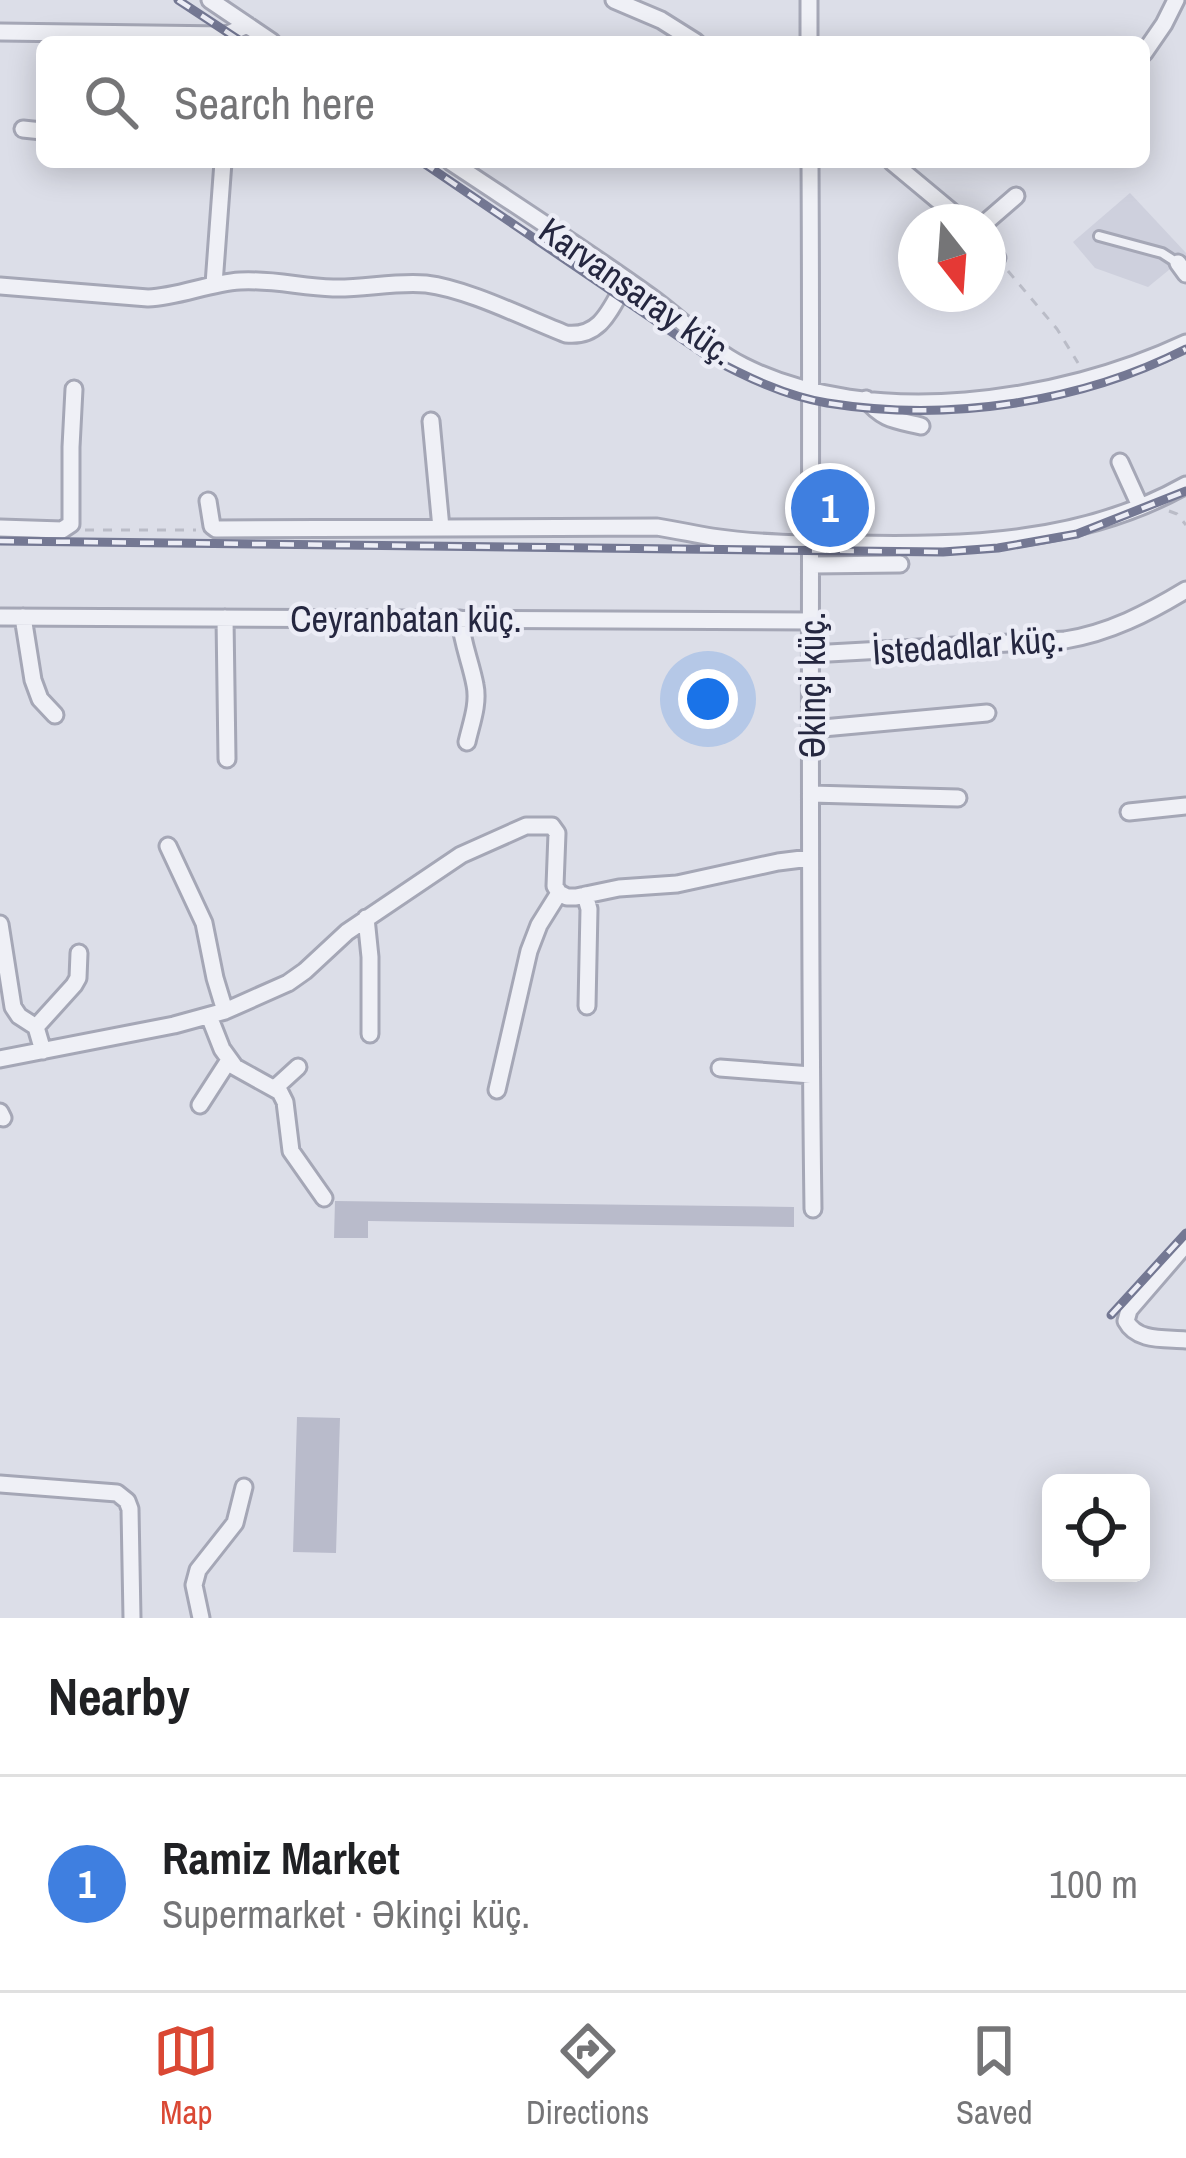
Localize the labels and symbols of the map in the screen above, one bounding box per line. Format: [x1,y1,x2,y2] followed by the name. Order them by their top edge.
[898,204,1006,312] north arrow
[530,206,744,376] street label: Karvansaray küç.
[791,463,869,553] pin: 1
[290,595,522,643] street label: Ceyranbatan küç.
[788,612,836,758] street label: Əkinçi küç.
[871,614,1065,676] street label: İstedadlar küç.
[678,669,738,729] your location

